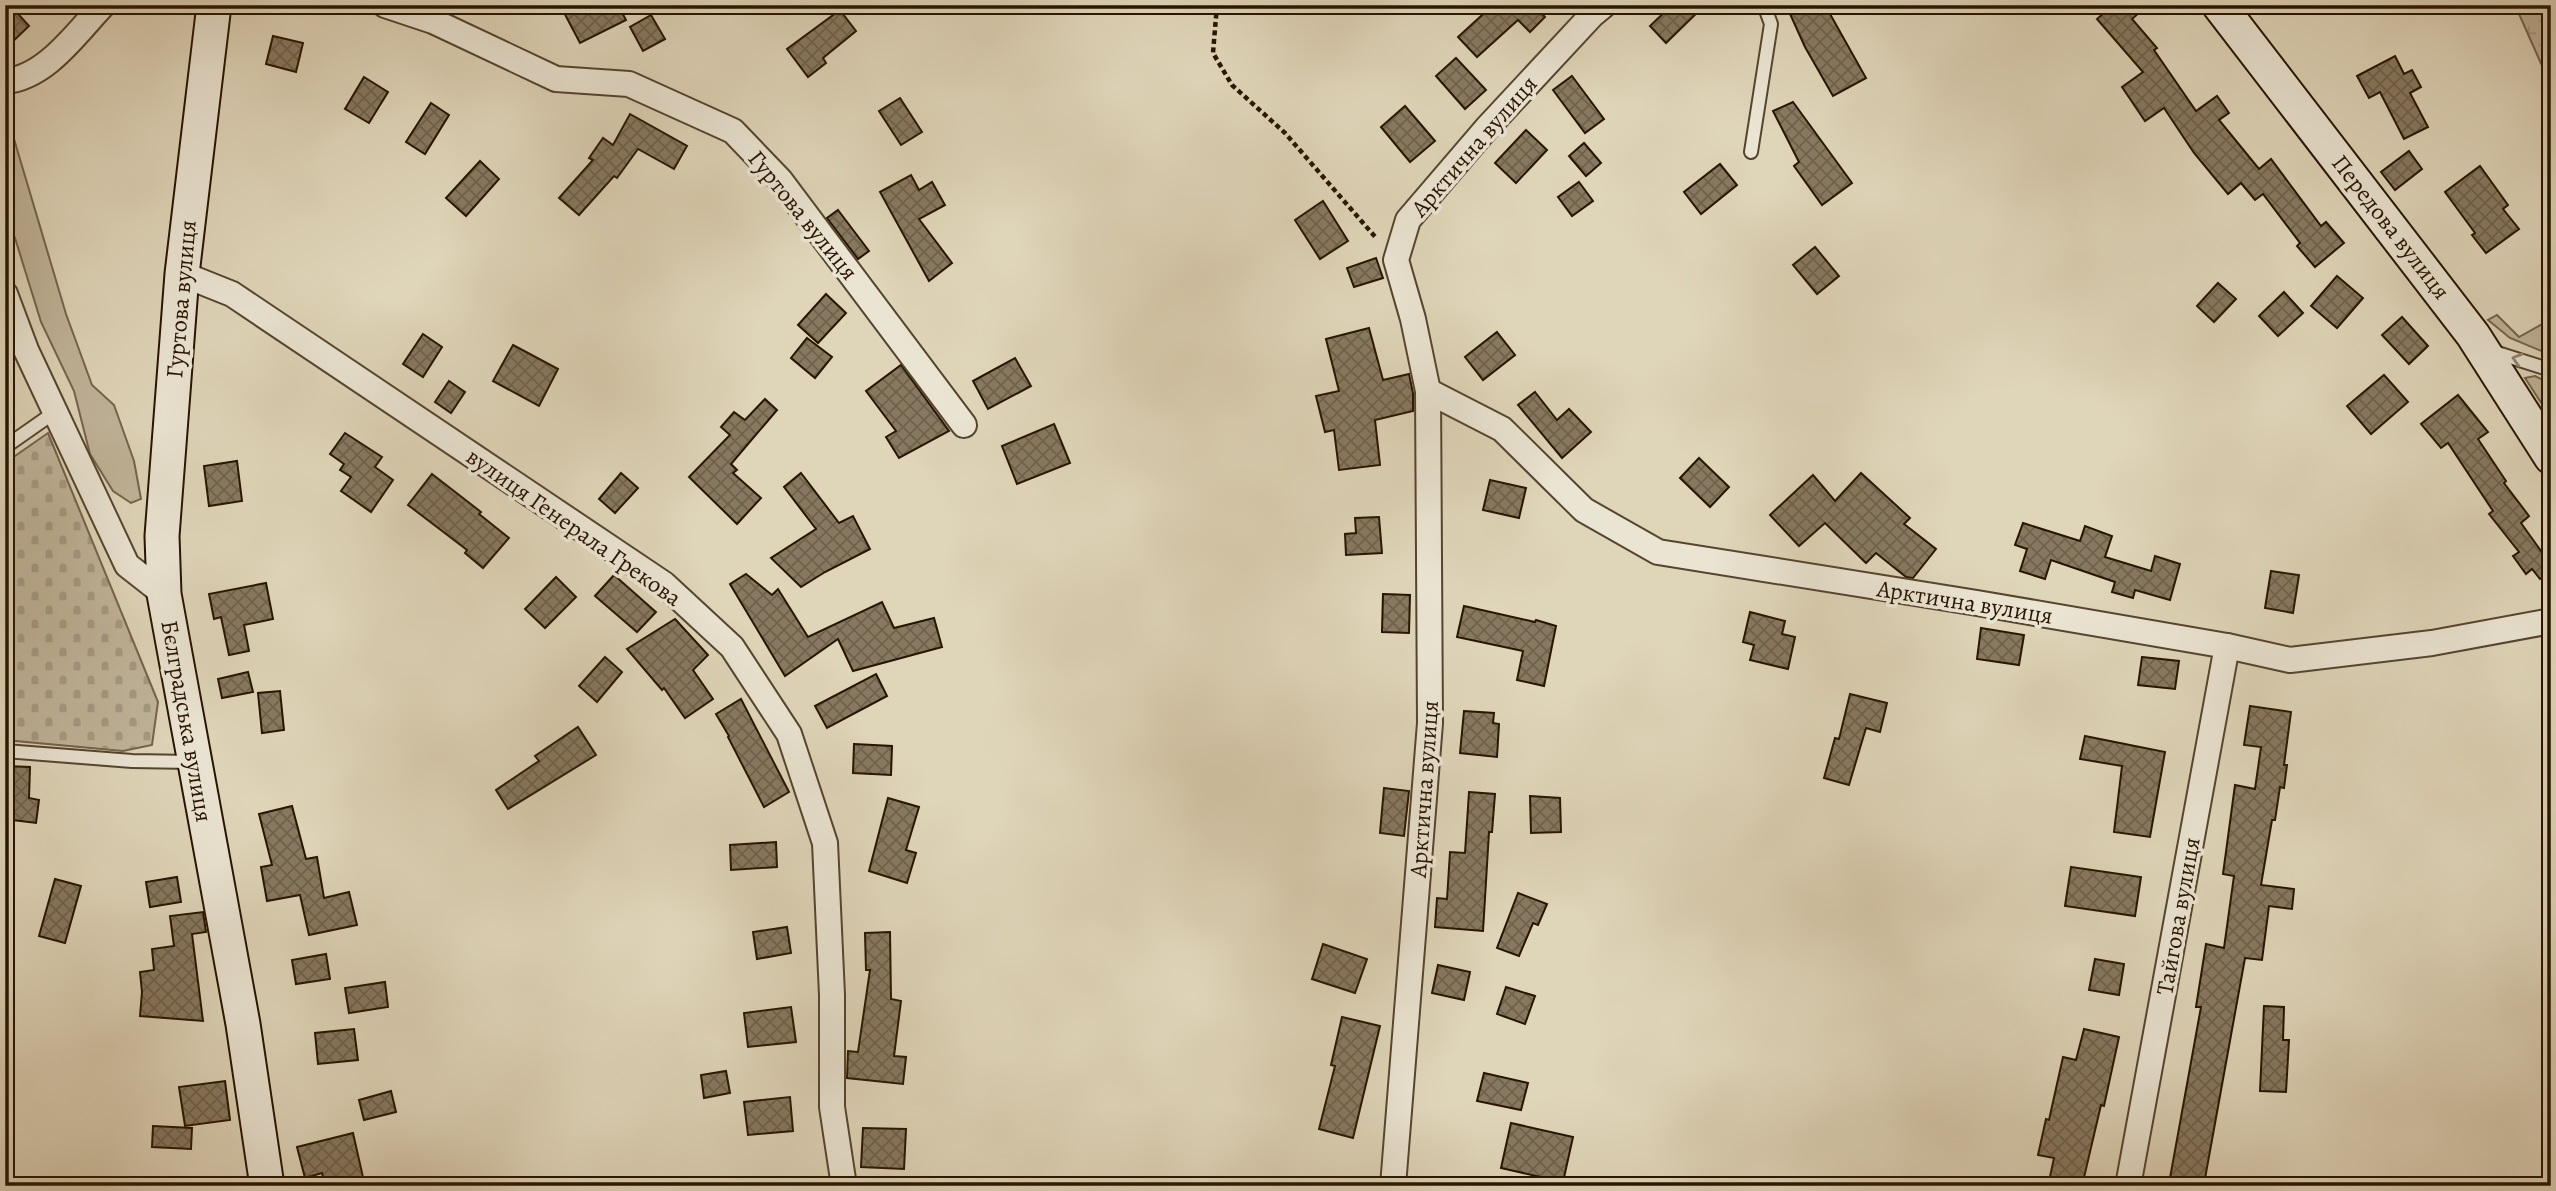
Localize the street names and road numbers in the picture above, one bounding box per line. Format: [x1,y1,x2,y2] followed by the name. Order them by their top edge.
[1403,68,1544,224] street label: Арктична вулиця
[741,143,865,287] street label: Гуртова вулиця
[2324,148,2458,306] street label: Передова вулиця
[158,219,204,379] street label: Гуртова вулиця
[460,440,688,614] street label: вулиця Генерала Грекова
[1874,572,2055,632] street label: Арктична вулиця
[153,617,221,825] street label: Бєлградська вулиця
[1402,699,1446,880] street label: Арктична вулиця
[2148,835,2208,997] street label: Тайгова вулиця

